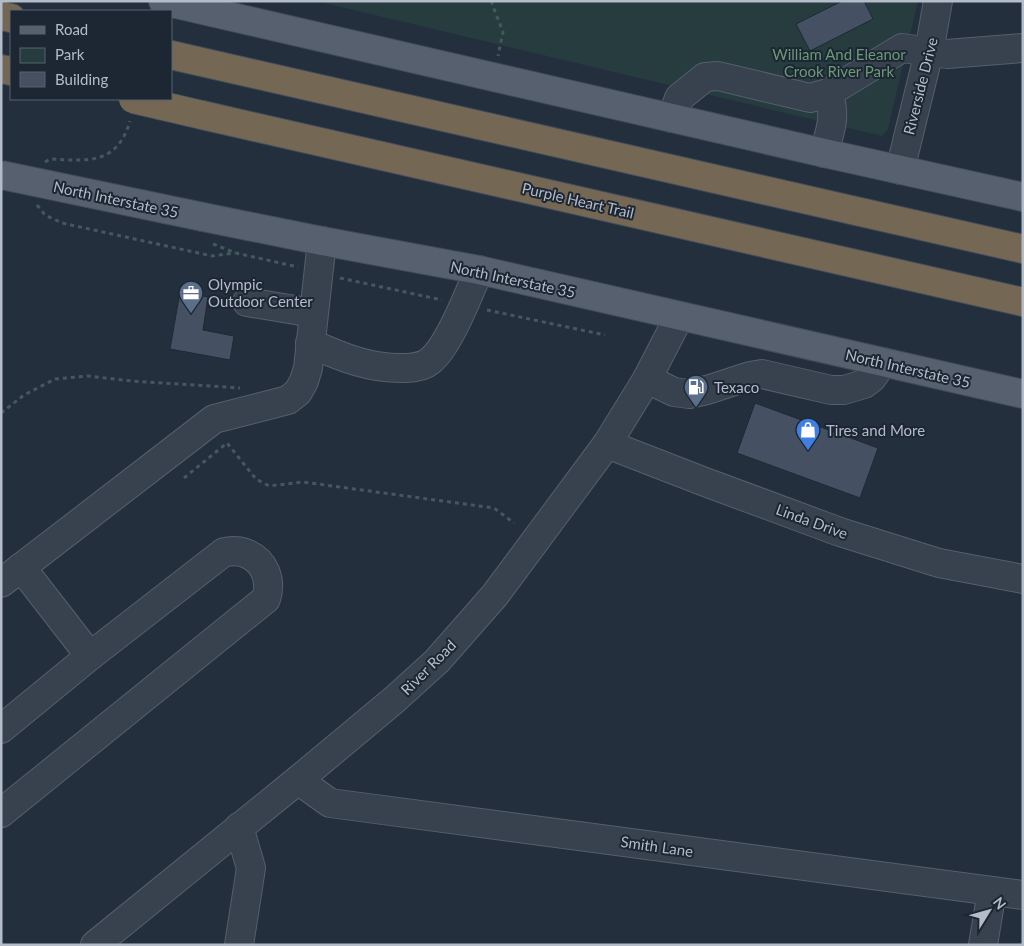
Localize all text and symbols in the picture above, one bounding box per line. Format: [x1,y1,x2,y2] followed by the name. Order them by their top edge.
[10,10,172,100] legend
[55,20,88,38] text: Road
[899,35,941,137] street label: Riverside Drive
[55,45,85,63] text: Park
[772,45,906,80] park label: William And Eleanor Crook River Park
[55,70,108,88] text: Building
[52,177,180,221] street label: North Interstate 35
[520,178,636,222] street label: Purple Heart Trail
[449,257,577,301] street label: North Interstate 35
[208,275,313,310] place label: Olympic Outdoor Center
[178,280,204,314] office icon: Olympic Outdoor Center
[844,345,972,391] street label: North Interstate 35
[683,374,709,408] fuel station icon: Texaco
[714,378,759,396] place label: Texaco
[795,417,821,451] shop icon: Tires and More
[826,421,925,439] place label: Tires and More
[774,500,850,542] street label: Linda Drive
[397,636,459,698] street label: River Road
[620,832,694,860] street label: Smith Lane
[964,886,1014,936] north arrow
[990,893,1010,912] text: N

